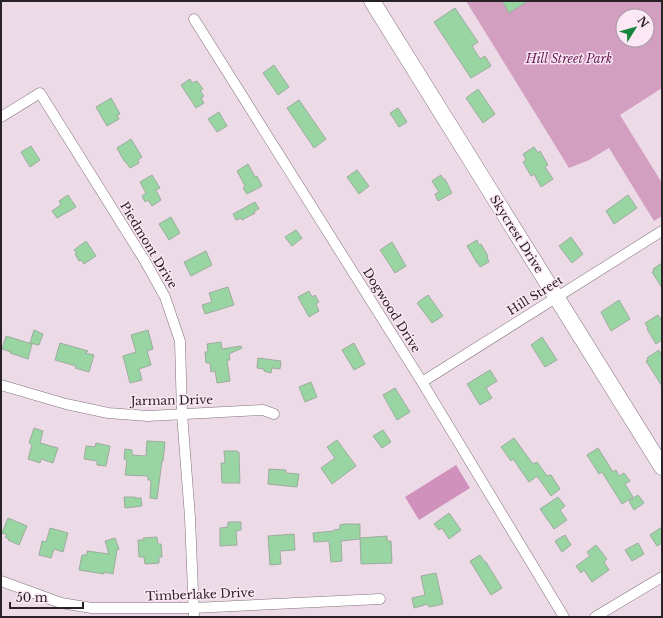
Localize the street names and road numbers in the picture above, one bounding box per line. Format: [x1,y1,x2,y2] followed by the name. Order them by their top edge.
[487,192,547,276] street label: Skycrest Drive
[117,199,181,291] street label: Piedmont Drive
[360,265,424,355] street label: Dogwood Drive
[505,272,566,318] street label: Hill Street
[129,392,213,408] street label: Jarman Drive
[145,585,255,603] street label: Timberlake Drive

